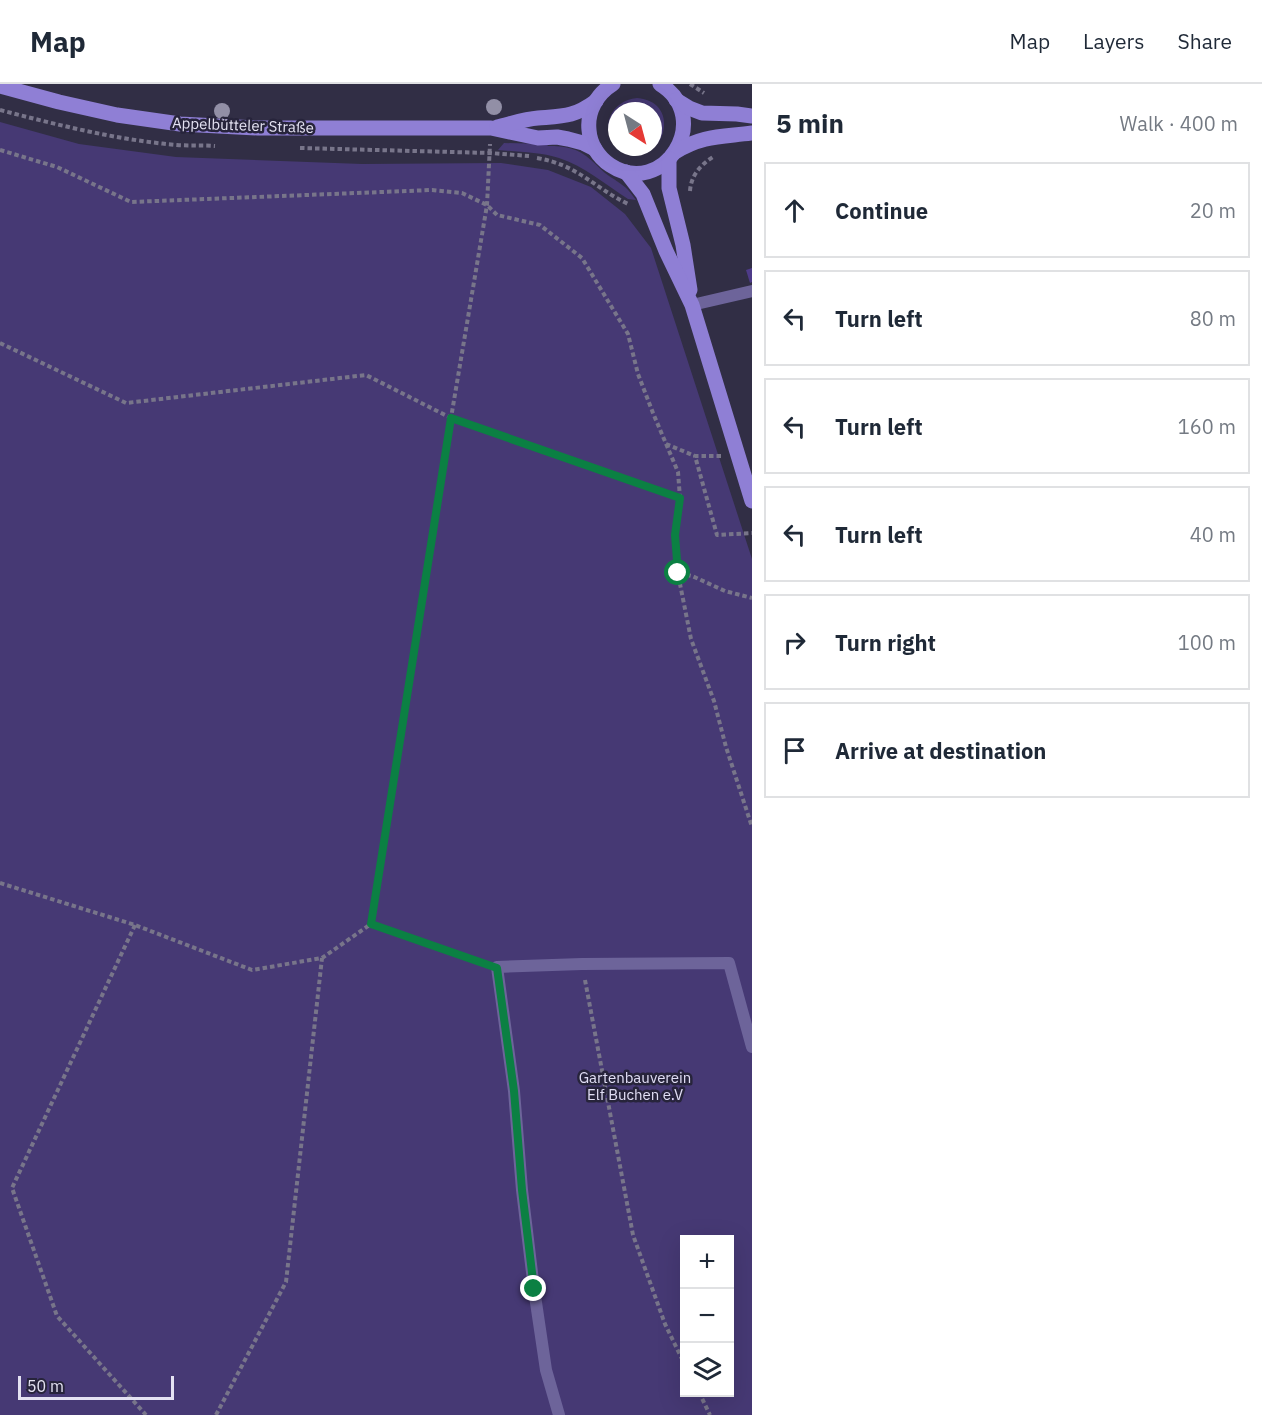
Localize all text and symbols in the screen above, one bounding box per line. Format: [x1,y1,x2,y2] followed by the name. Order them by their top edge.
[30,23,86,60] text: Map
[1010,27,1050,55] text: Map
[1083,27,1145,55] text: Layers
[1178,27,1232,55] text: Share
[608,102,662,156] north arrow
[776,106,844,140] text: 5 min
[1120,110,1238,137] text: Walk · 400 m
[172,113,314,137] street label: Appelbütteler Straße
[778,194,811,227] icon: ahead
[835,196,928,225] text: Continue
[1190,197,1236,224] text: 20 m
[778,302,811,335] icon: left
[835,304,923,333] text: Turn left
[1190,305,1236,332] text: 80 m
[778,410,811,443] icon: left
[835,412,923,441] text: Turn left
[1178,413,1236,440] text: 160 m
[778,518,811,551] icon: left
[835,520,923,549] text: Turn left
[1190,521,1236,548] text: 40 m
[664,559,690,585] route start
[778,626,811,659] icon: right
[835,628,936,657] text: Turn right
[1178,629,1236,656] text: 100 m
[778,734,811,767] icon: arrive
[835,736,1046,765] text: Arrive at destination
[579,1068,691,1104] park label: Gartenbauverein Elf Buchen e.V
[680,1235,734,1397] map controls
[680,1235,734,1289] button: +
[520,1275,546,1301] route end
[680,1289,734,1343] button: −
[680,1343,734,1397] button: layers
[18,1373,174,1400] scale bar
[27,1376,64,1396] text: 50 m

